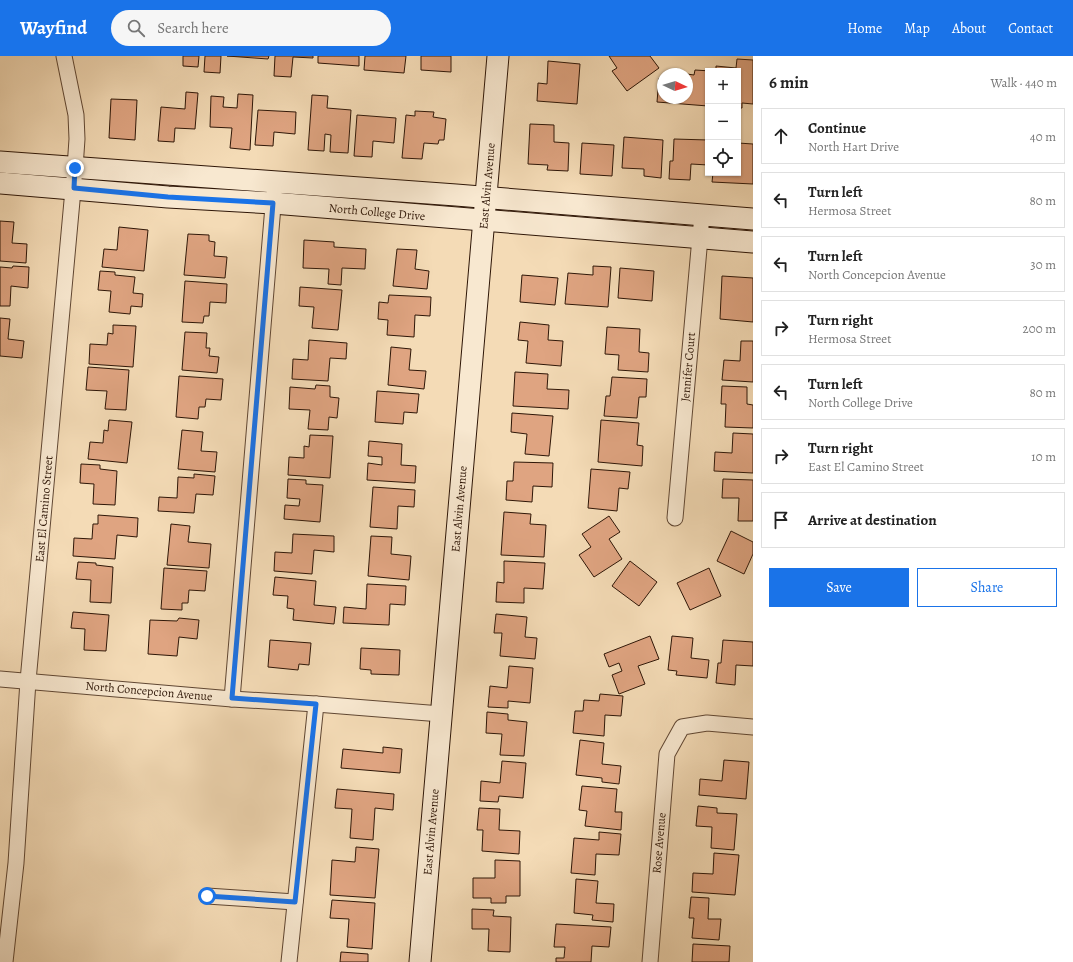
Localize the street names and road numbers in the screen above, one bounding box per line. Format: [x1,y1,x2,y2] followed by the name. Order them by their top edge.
[475,142,499,230] street label: East Alvin Avenue
[328,200,426,224] street label: North College Drive
[677,332,699,402] street label: Jennifer Court
[31,455,57,563] street label: East El Camino Street
[447,465,471,553] street label: East Alvin Avenue
[85,677,213,705] street label: North Concepcion Avenue
[419,788,443,876] street label: East Alvin Avenue
[648,812,670,874] street label: Rose Avenue

